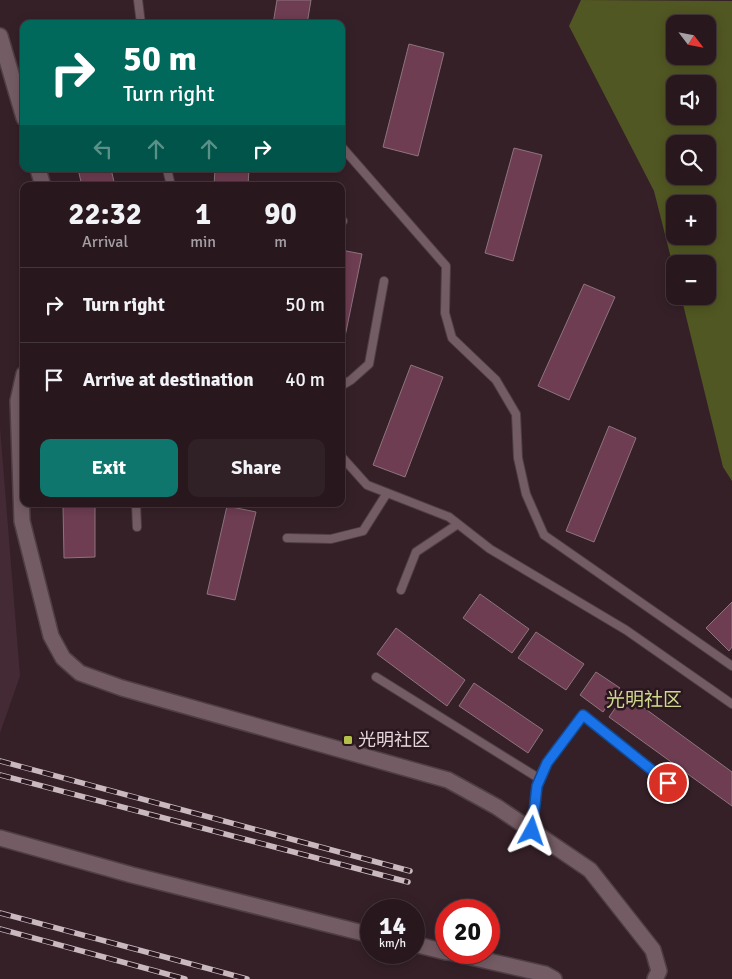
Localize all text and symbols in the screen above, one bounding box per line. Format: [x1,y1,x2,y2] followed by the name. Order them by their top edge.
[666,15,716,65] north arrow
[666,15,716,305] map controls
[123,37,197,80] text: 50 m
[40,40,105,105] icon: right
[666,75,716,125] button: sound
[123,80,215,107] text: Turn right
[89,135,117,163] icon: left
[142,135,170,163] icon: ahead
[195,135,223,163] icon: ahead
[248,135,276,163] icon: right
[666,135,716,185] button: search
[666,195,716,245] button: +
[68,196,142,233] text: 22:32
[195,196,211,233] text: 1
[264,196,297,233] text: 90
[82,232,128,252] text: Arrival
[190,232,216,252] text: min
[274,232,287,252] text: m
[666,255,716,305] button: −
[40,291,68,319] icon: right
[83,293,165,317] text: Turn right
[285,293,325,317] text: 50 m
[40,366,68,394] icon: arrive
[83,368,254,392] text: Arrive at destination
[285,368,325,392] text: 40 m
[40,439,178,497] button: Exit
[188,439,325,497] button: Share
[606,688,682,712] district label: 光明社区
[358,729,430,751] place label: 光明社区
[342,734,354,746] marker: 光明社区
[647,762,689,804] pin
[654,769,682,797] icon: arrive
[505,804,557,856] position arrow
[435,899,500,964] speed limit sign: 20
[379,910,406,941] text: 14
[379,936,406,951] text: km/h

